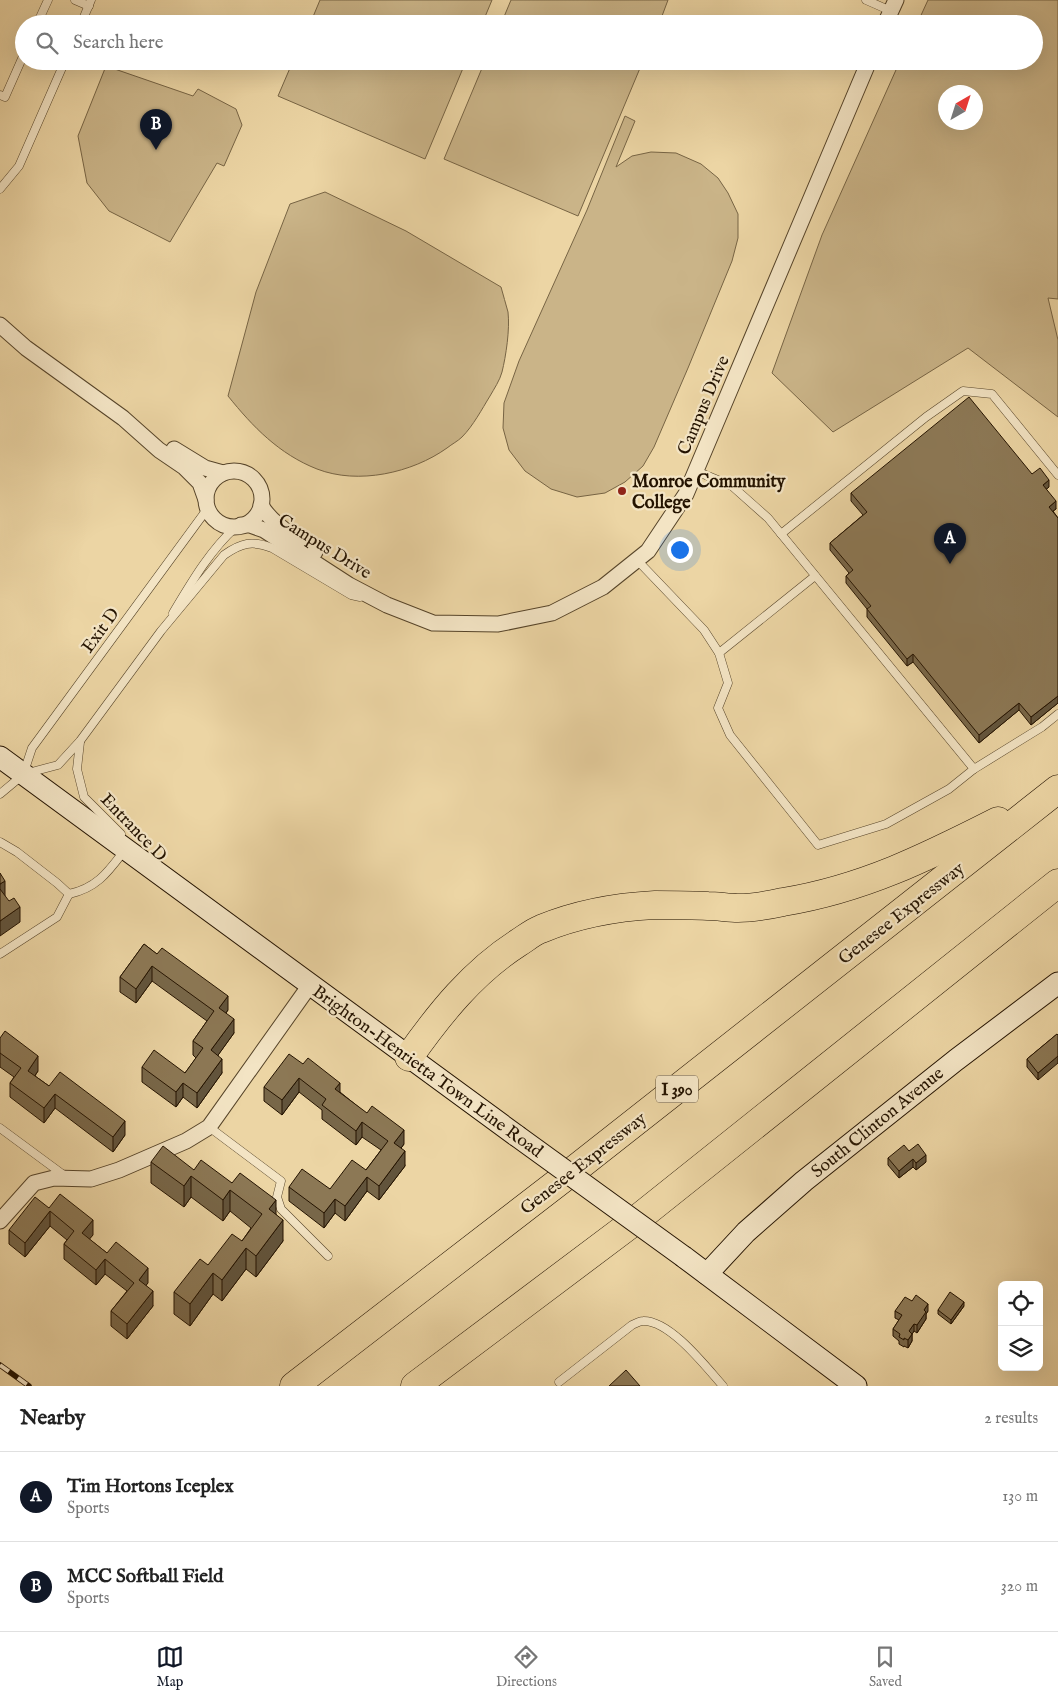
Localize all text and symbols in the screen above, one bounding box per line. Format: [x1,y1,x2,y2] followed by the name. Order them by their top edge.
[15,15,1043,70] search box
[33,29,61,57] icon: search
[73,31,164,55] text: Search here
[938,85,983,130] north arrow
[140,109,172,150] pin: B
[673,352,736,459] street label: Campus Drive
[632,471,787,515] place label: Monroe Community College
[616,485,628,497] marker: Monroe Community College
[273,510,375,585] street label: Campus Drive
[934,523,966,564] pin: A
[667,537,693,563] your location
[77,604,125,658] street label: Exit D
[95,789,171,867] street label: Entrance D
[834,858,970,971] street label: Genesee Expressway
[307,981,547,1164] street label: Brighton-Henrietta Town Line Road
[807,1063,949,1184] street label: South Clinton Avenue
[656,1076,698,1102] road number: I 390
[516,1108,652,1221] street label: Genesee Expressway
[998,1281,1043,1371] map controls
[998,1281,1043,1326] button: locate
[998,1326,1043,1371] button: layers
[20,1405,85,1432] text: Nearby
[984,1409,1038,1429] text: 2 results
[67,1475,234,1499] text: Tim Hortons Iceplex
[31,1487,41,1507] text: A
[1002,1487,1038,1507] text: 130 m
[67,1499,109,1519] text: Sports
[67,1565,223,1589] text: MCC Softball Field
[31,1577,41,1597] text: B
[1001,1577,1038,1597] text: 320 m
[67,1589,109,1609] text: Sports
[156,1643,184,1691] tab: Map
[496,1643,557,1691] tab: Directions
[869,1643,902,1691] tab: Saved

